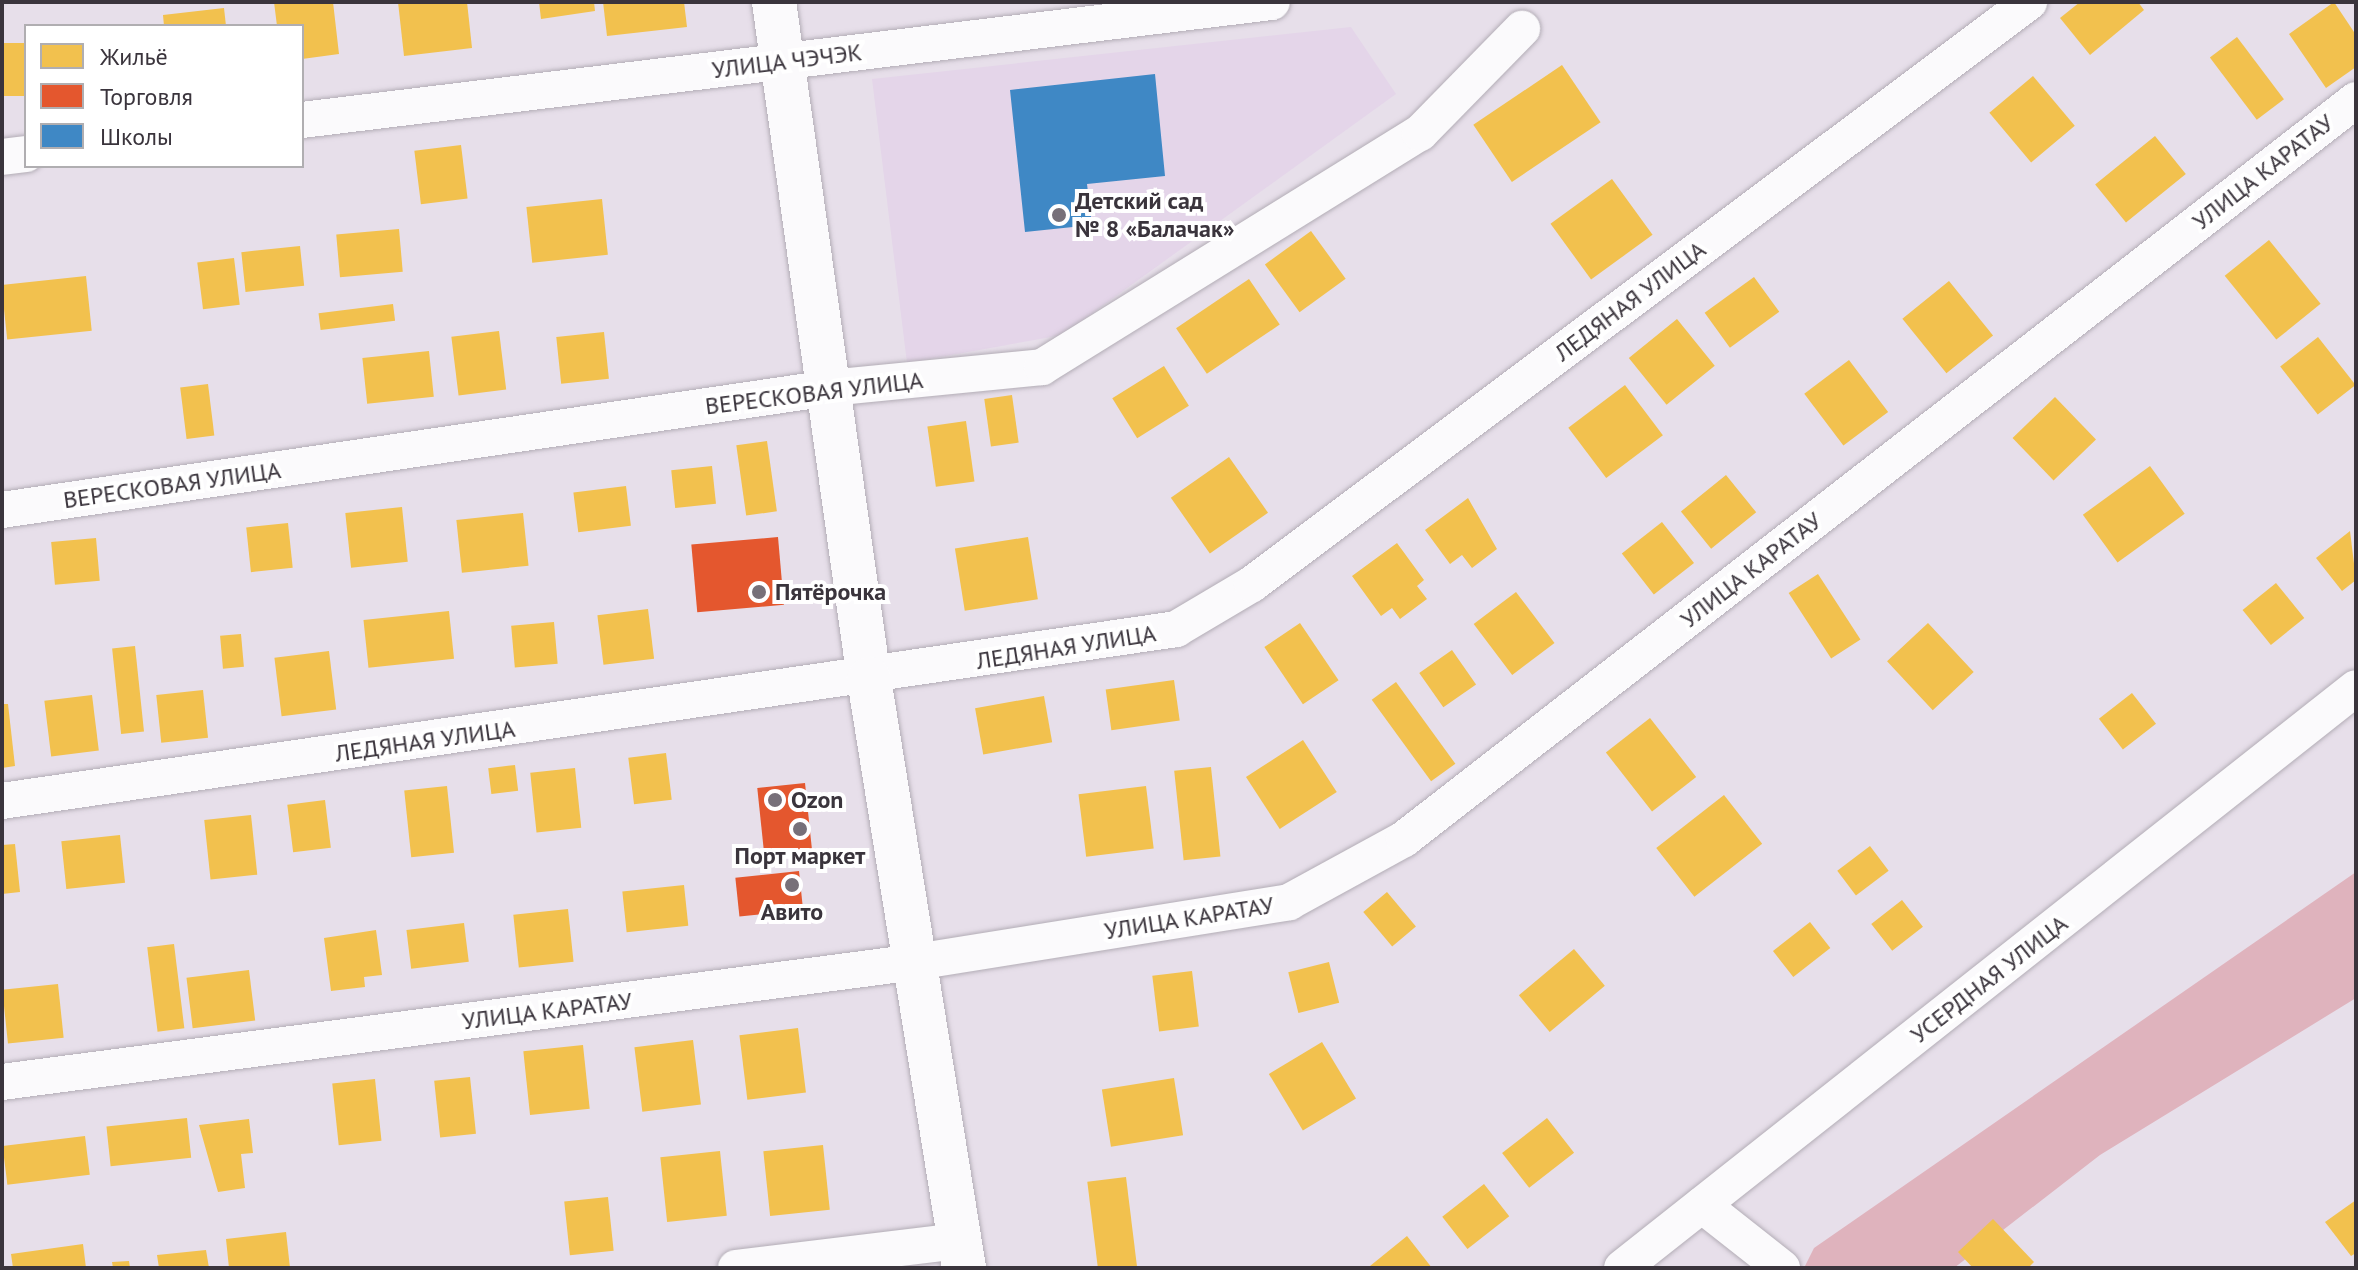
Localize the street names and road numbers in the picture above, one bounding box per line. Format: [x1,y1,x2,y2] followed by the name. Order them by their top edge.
[710,37,864,85] street label: УЛИЦА ЧЭЧЭК
[2186,108,2340,236] street label: УЛИЦА КАРАТАУ
[1549,235,1711,367] street label: ЛЕДЯНАЯ УЛИЦА
[703,365,925,421] street label: ВЕРЕСКОВАЯ УЛИЦА
[61,455,283,515] street label: ВЕРЕСКОВАЯ УЛИЦА
[1674,506,1828,634] street label: УЛИЦА КАРАТАУ
[974,619,1158,675] street label: ЛЕДЯНАЯ УЛИЦА
[333,714,517,768] street label: ЛЕДЯНАЯ УЛИЦА
[1102,890,1276,946] street label: УЛИЦА КАРАТАУ
[1905,909,2073,1049] street label: УСЕРДНАЯ УЛИЦА
[460,986,634,1036] street label: УЛИЦА КАРАТАУ

